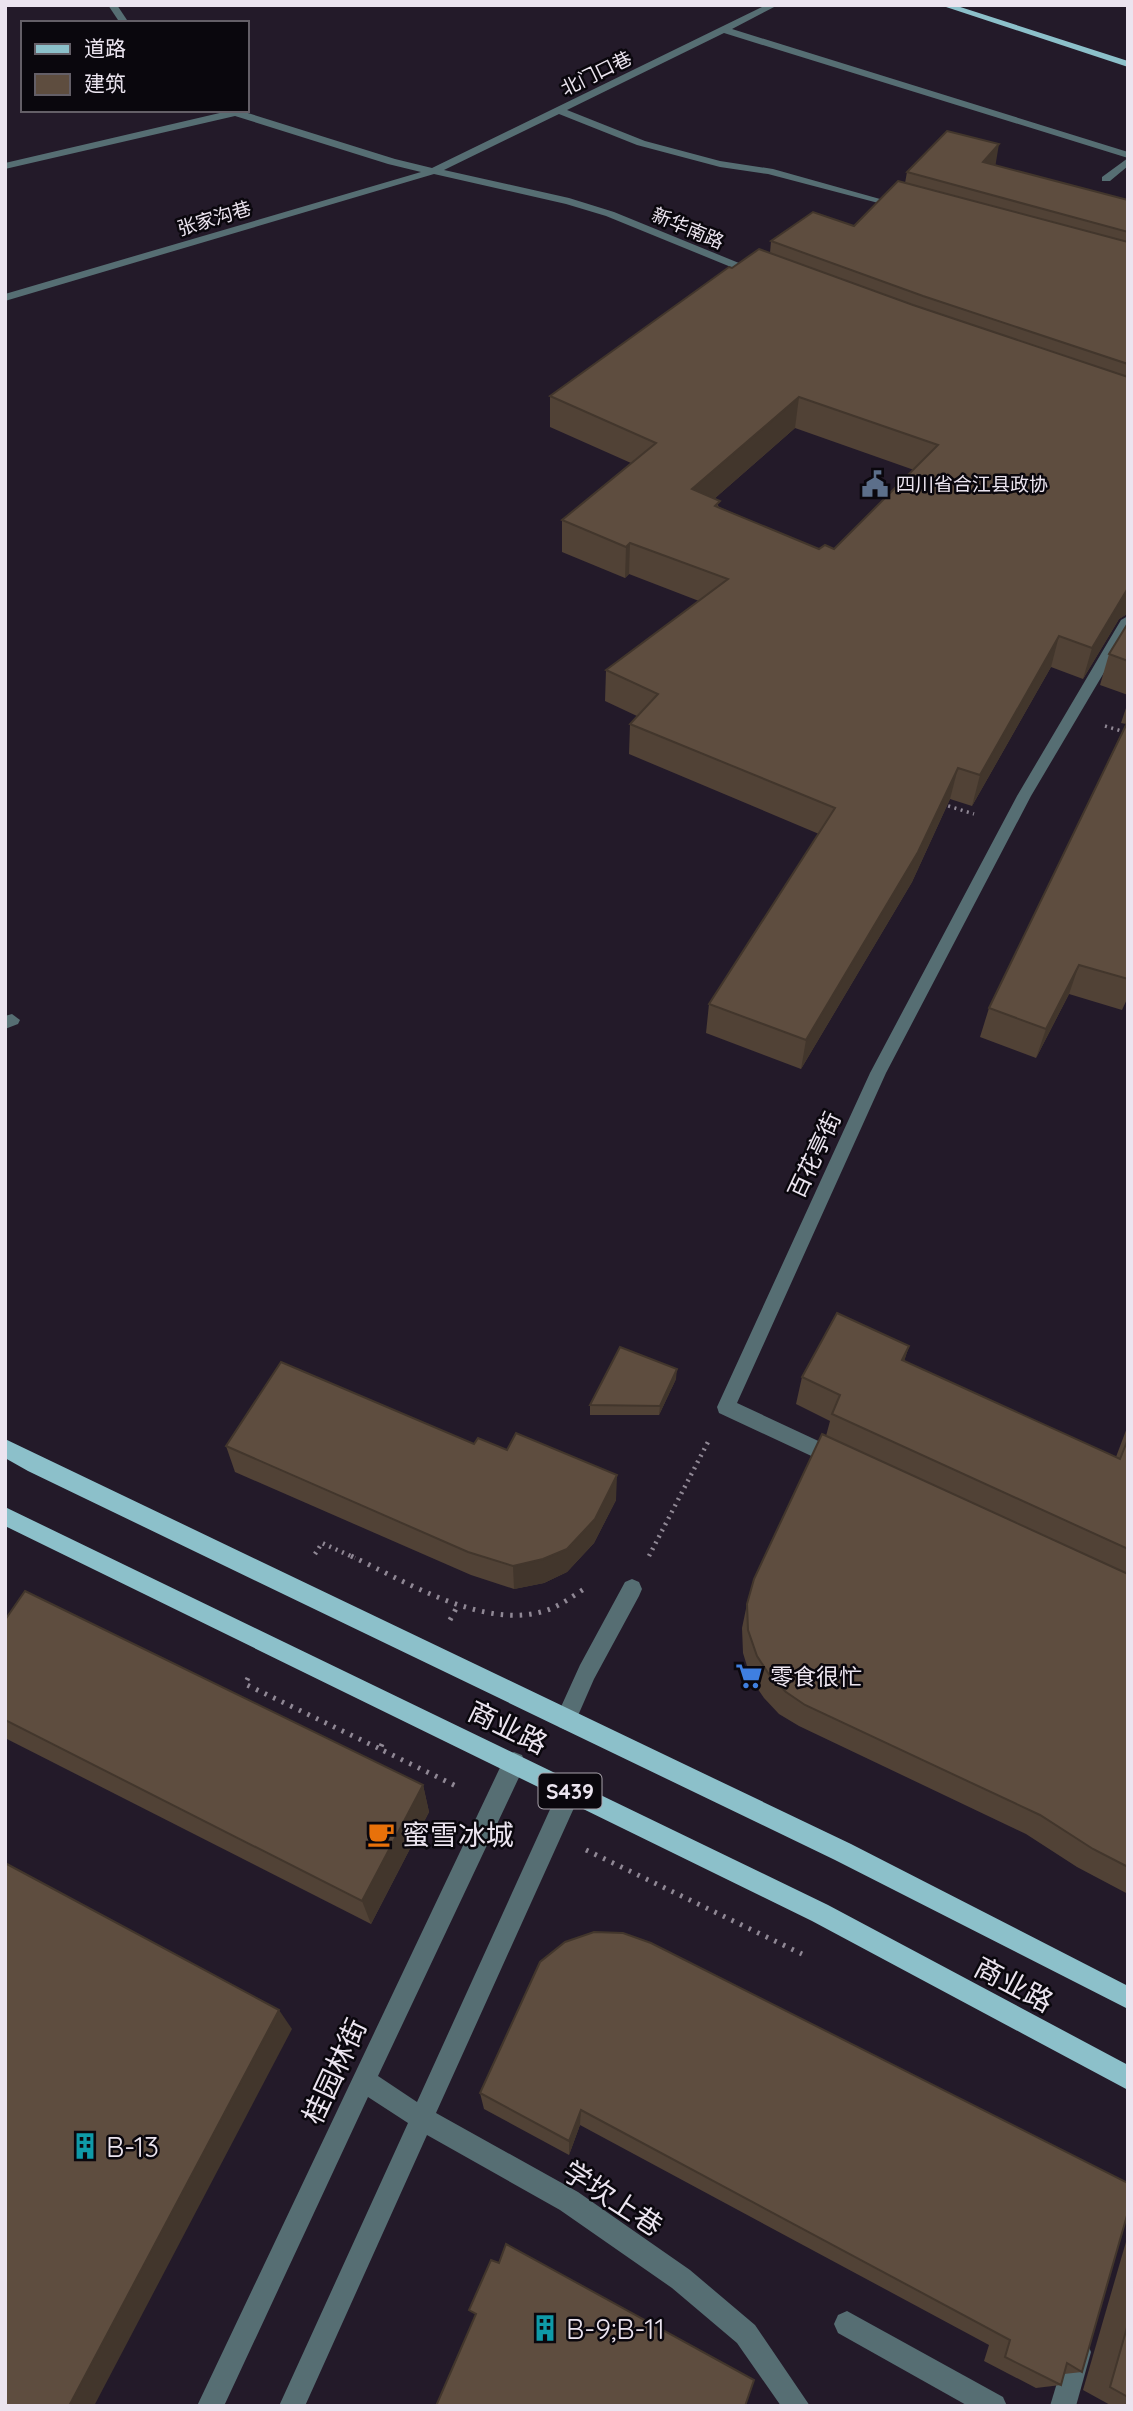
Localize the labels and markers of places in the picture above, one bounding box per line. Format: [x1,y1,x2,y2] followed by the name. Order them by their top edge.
[860,469,890,499] public building icon: 四川省合江县政协
[896,472,1048,496] place label: 四川省合江县政协
[734,1661,764,1691] supermarket icon: 零食很忙
[770,1662,862,1691] place label: 零食很忙
[402,1817,514,1852] place label: 蜜雪冰城
[366,1819,396,1849] cafe icon: 蜜雪冰城
[106,2129,159,2164] place label: B-13
[70,2131,100,2161] building icon: B-13
[566,2311,665,2346] place label: B-9;B-11
[530,2313,560,2343] building icon: B-9;B-11

